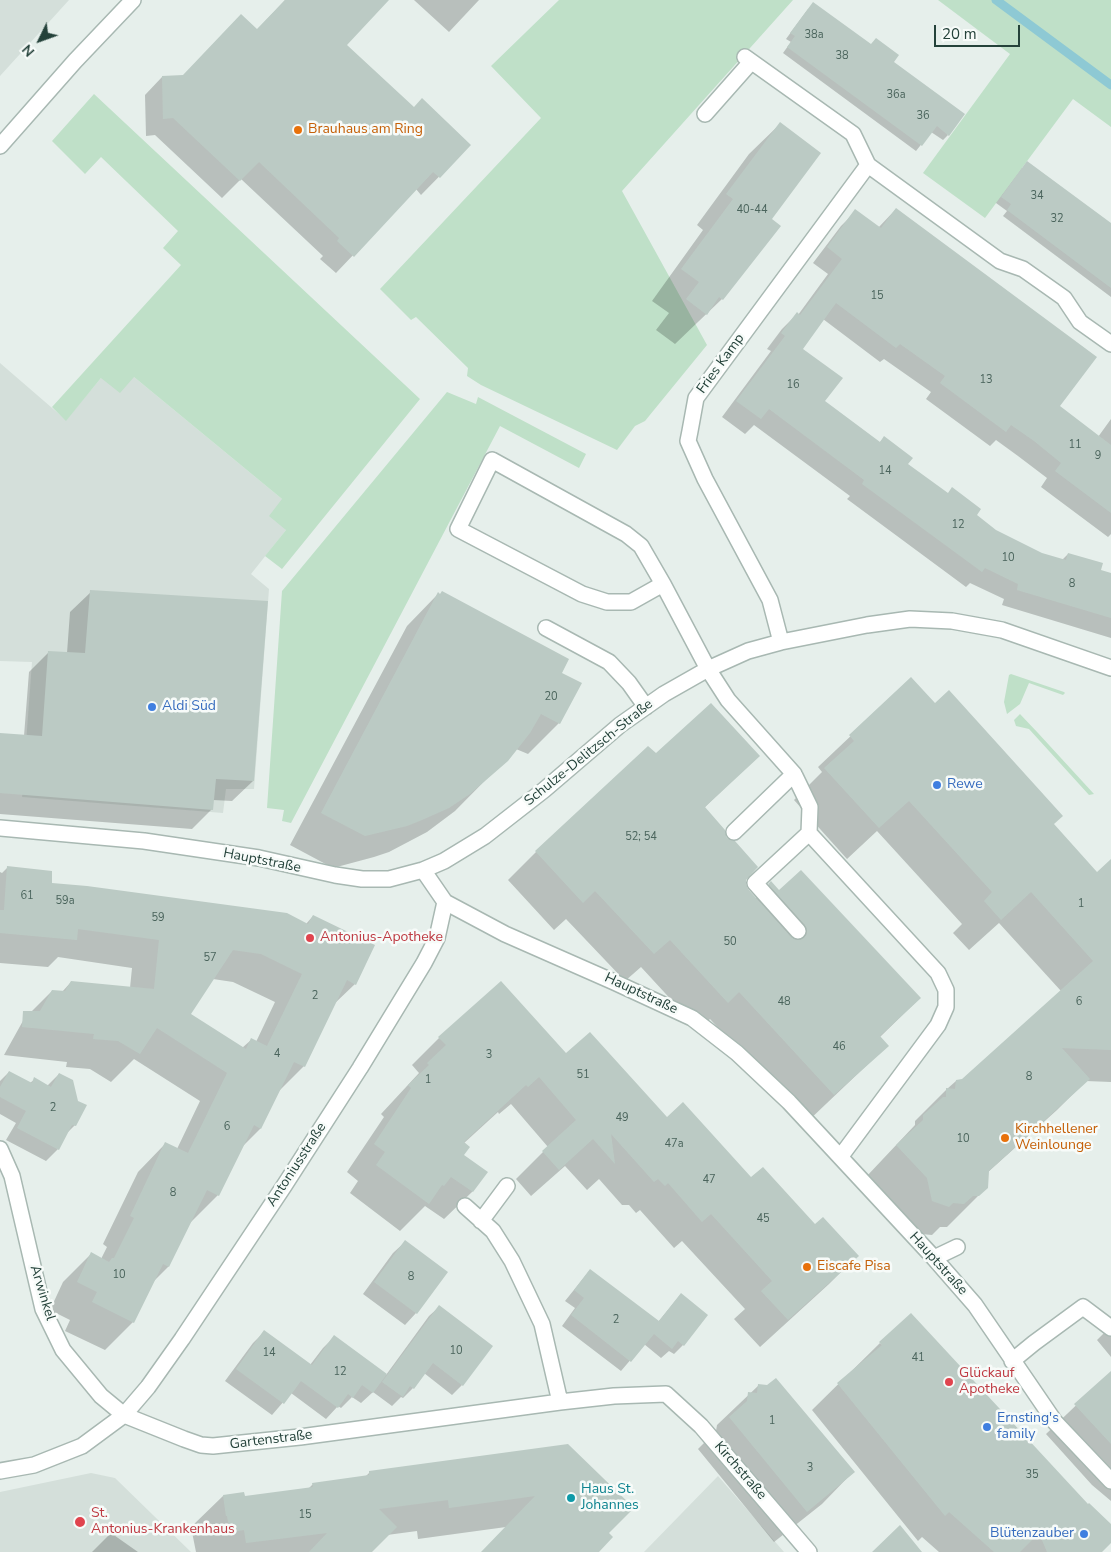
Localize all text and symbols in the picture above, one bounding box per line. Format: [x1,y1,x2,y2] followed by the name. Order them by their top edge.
[15,15,65,65] north arrow
[936,15,1022,47] scale bar
[942,24,977,44] text: 20 m
[804,28,824,42] house number: 38a
[18,40,39,61] text: N
[835,49,849,63] house number: 38
[886,88,906,102] house number: 36a
[916,109,930,123] house number: 36
[308,122,423,138] place label: Brauhaus am Ring
[292,124,304,136] marker: Brauhaus am Ring
[1030,189,1044,203] house number: 34
[736,203,768,217] house number: 40-44
[1050,212,1064,226] house number: 32
[870,289,884,303] house number: 15
[694,331,748,397] street label: Fries Kamp
[979,373,993,387] house number: 13
[786,378,800,392] house number: 16
[1068,438,1082,452] house number: 11
[1095,449,1101,463] house number: 9
[878,464,892,478] house number: 14
[951,518,965,532] house number: 12
[1001,551,1015,565] house number: 10
[1069,577,1075,591] house number: 8
[544,690,558,704] house number: 20
[521,696,657,810] street label: Schulze-Delitzsch-Straße
[162,699,216,715] place label: Aldi Süd
[146,701,158,713] marker: Aldi Süd
[947,777,983,793] place label: Rewe
[931,779,943,791] marker: Rewe
[625,830,657,844] house number: 52; 54
[222,845,302,877] street label: Hauptstraße
[20,889,34,903] house number: 61
[55,894,75,908] house number: 59a
[1078,897,1084,911] house number: 1
[151,911,165,925] house number: 59
[320,930,443,946] place label: Antonius-Apotheke
[304,932,316,944] marker: Antonius-Apotheke
[723,935,737,949] house number: 50
[203,951,217,965] house number: 57
[602,970,680,1018] street label: Hauptstraße
[312,989,318,1003] house number: 2
[777,995,791,1009] house number: 48
[1076,995,1082,1009] house number: 6
[832,1040,846,1054] house number: 46
[274,1047,280,1061] house number: 4
[486,1048,492,1062] house number: 3
[576,1068,590,1082] house number: 51
[1026,1070,1032,1084] house number: 8
[425,1073,431,1087] house number: 1
[50,1101,56,1115] house number: 2
[615,1111,629,1125] house number: 49
[224,1120,230,1134] house number: 6
[264,1120,330,1210] street label: Antoniusstraße
[1015,1122,1098,1154] place label: Kirchhellener Weinlounge
[956,1132,970,1146] house number: 10
[999,1132,1011,1144] marker: Kirchhellener Weinlounge
[664,1137,684,1151] house number: 47a
[702,1173,716,1187] house number: 47
[170,1186,176,1200] house number: 8
[756,1212,770,1226] house number: 45
[905,1229,971,1299] street label: Hauptstraße
[817,1259,891,1275] place label: Eiscafe Pisa
[801,1261,813,1273] marker: Eiscafe Pisa
[26,1263,58,1323] street label: Arwinkel
[112,1268,126,1282] house number: 10
[408,1270,414,1284] house number: 8
[613,1313,619,1327] house number: 2
[449,1344,463,1358] house number: 10
[262,1346,276,1360] house number: 14
[911,1351,925,1365] house number: 41
[333,1365,347,1379] house number: 12
[959,1366,1020,1398] place label: Glückauf Apotheke
[943,1376,955,1388] marker: Glückauf Apotheke
[997,1411,1059,1444] place label: Ernsting's family
[769,1414,775,1428] house number: 1
[981,1421,993,1433] marker: Ernsting's family
[229,1427,313,1453] street label: Gartenstraße
[710,1439,770,1503] street label: Kirchstraße
[807,1461,813,1475] house number: 3
[1025,1468,1039,1482] house number: 35
[581,1482,639,1514] place label: Haus St. Johannes
[565,1492,577,1504] marker: Haus St. Johannes
[91,1506,235,1538] place label: St. Antonius-Krankenhaus
[298,1508,312,1522] house number: 15
[73,1515,87,1529] marker: St. Antonius-Krankenhaus
[990,1526,1074,1542] place label: Blütenzauber
[1078,1528,1090,1540] marker: Blütenzauber

